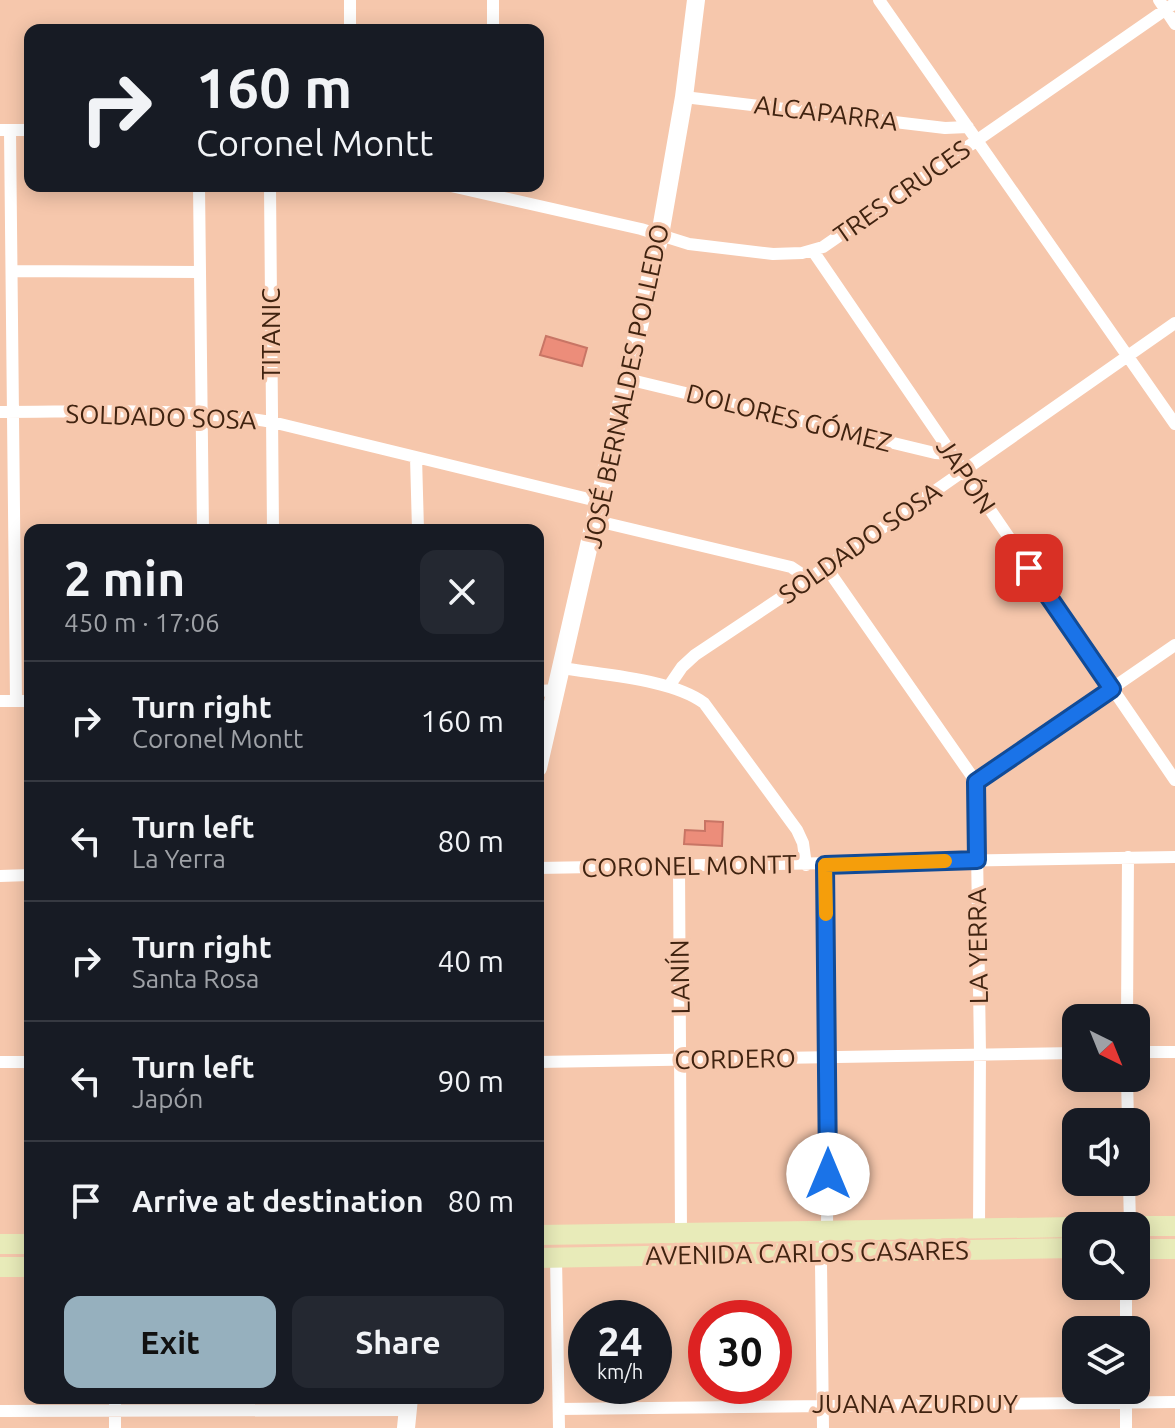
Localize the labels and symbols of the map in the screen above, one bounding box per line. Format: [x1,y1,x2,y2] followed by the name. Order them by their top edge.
[753,89,899,136] street label: ALCAPARRA
[828,134,975,249] street label: TRES CRUCES
[576,221,674,551] street label: JOSÉ BERNALDES POLLEDO
[256,288,285,380] street label: TITANIC
[683,378,895,457] street label: DOLORES GÓMEZ
[65,399,257,434] street label: SOLDADO SOSA
[931,433,1002,519] street label: JAPÓN
[773,476,946,609] street label: SOLDADO SOSA
[995,534,1063,602] pin
[581,849,797,882] street label: CORONEL MONTT
[962,887,993,1005] street label: LA YERRA
[663,939,695,1015] street label: LANÍN
[1062,1004,1150,1092] north arrow
[674,1043,796,1074] street label: CORDERO
[786,1132,870,1216] position arrow
[645,1235,969,1270] street label: AVENIDA CARLOS CASARES
[688,1300,792,1404] speed limit sign: 30
[812,1389,1018,1418] street label: JUANA AZURDUY

